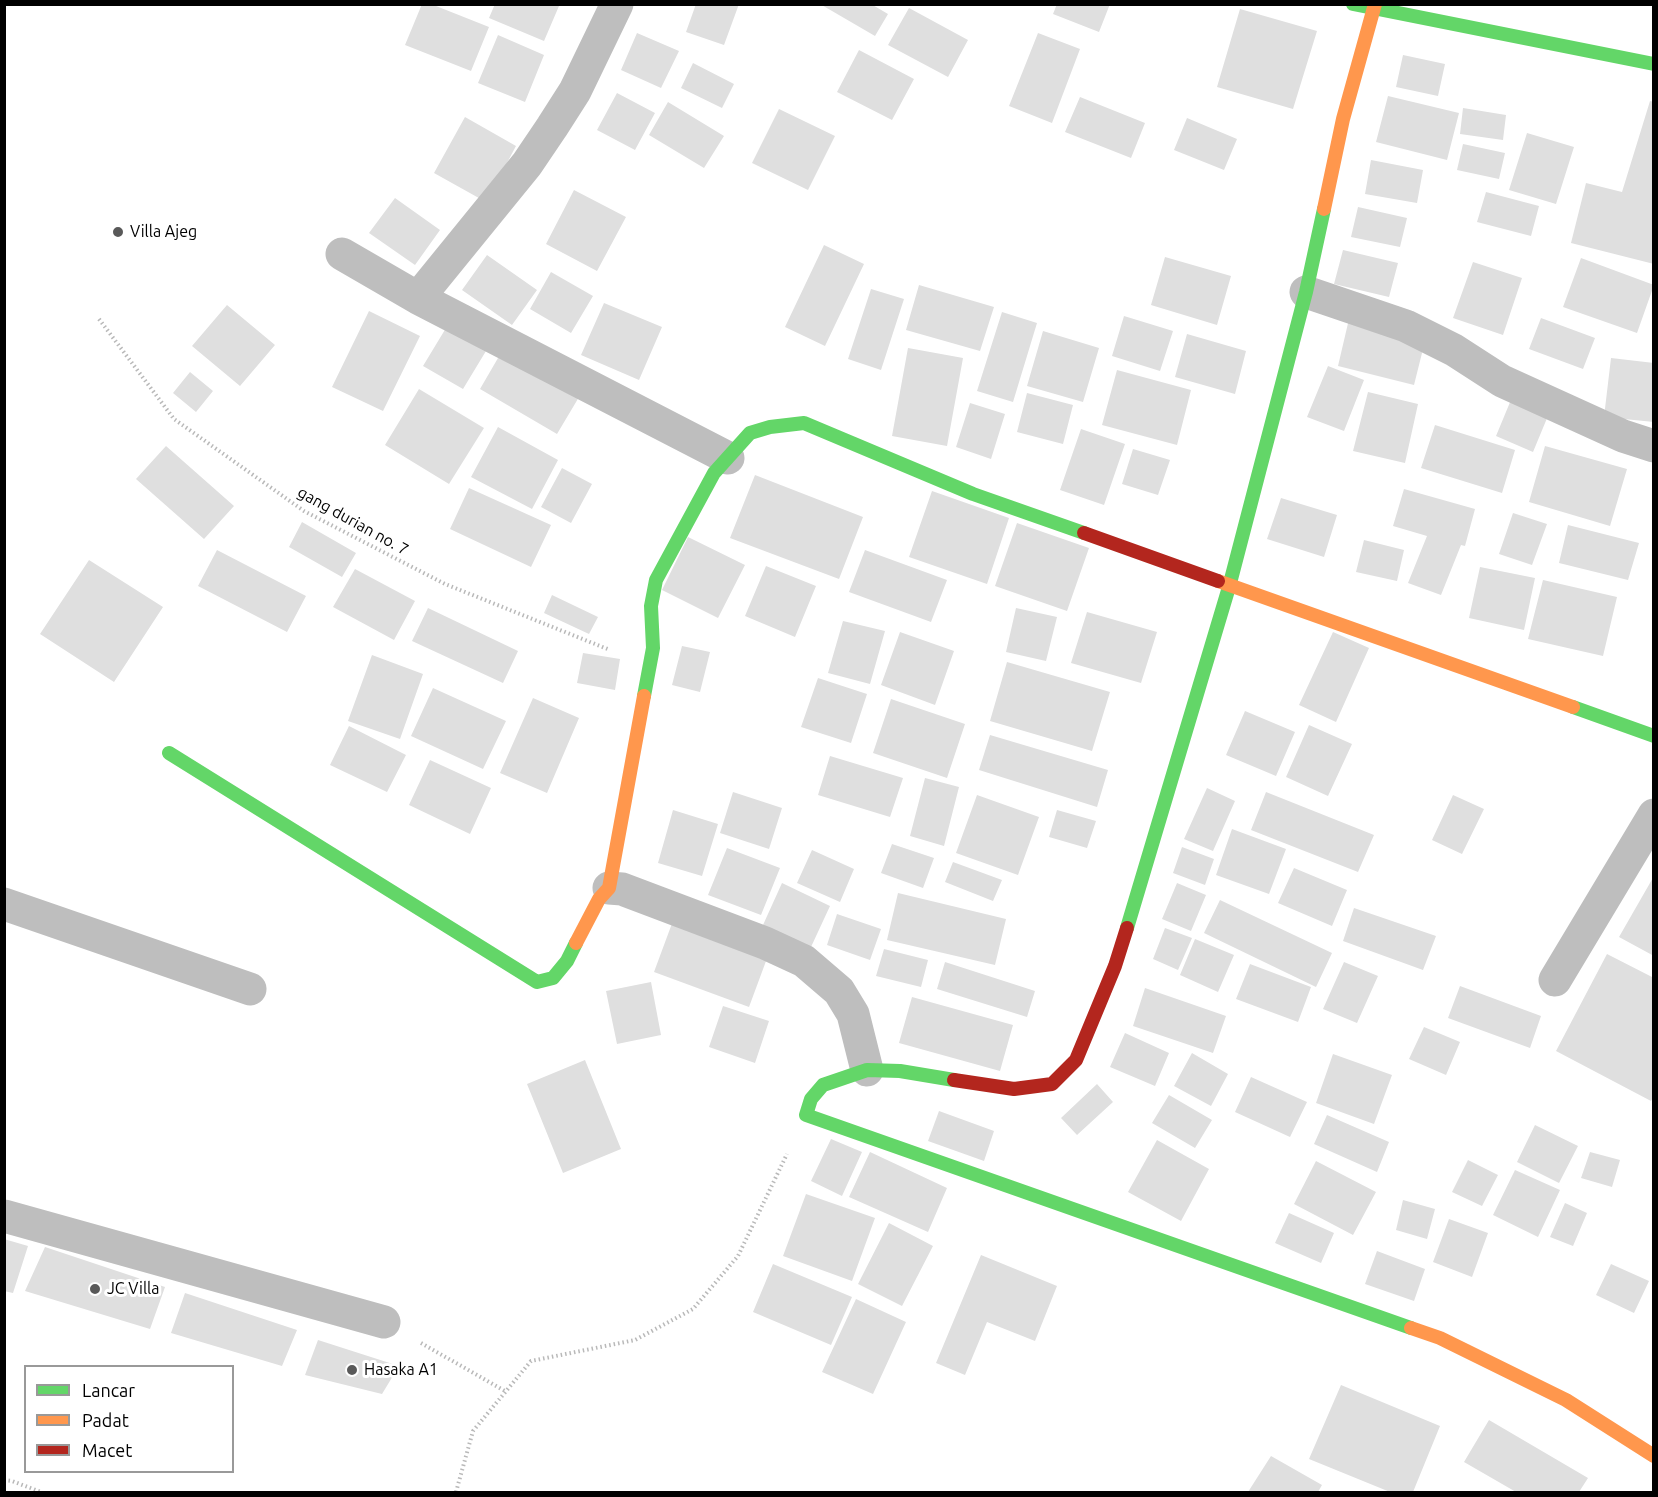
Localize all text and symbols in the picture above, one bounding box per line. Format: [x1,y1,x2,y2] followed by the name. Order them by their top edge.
[130,222,197,242] place label: Villa Ajeg
[111,225,125,239] marker: Villa Ajeg
[294,483,412,559] street label: gang durian no. 7
[107,1279,160,1299] place label: JC Villa
[88,1282,102,1296] marker: JC Villa
[364,1360,438,1380] place label: Hasaka A1
[345,1363,359,1377] marker: Hasaka A1
[24,1365,234,1473] legend
[82,1380,135,1400] text: Lancar
[82,1410,129,1430] text: Padat
[82,1440,132,1460] text: Macet

